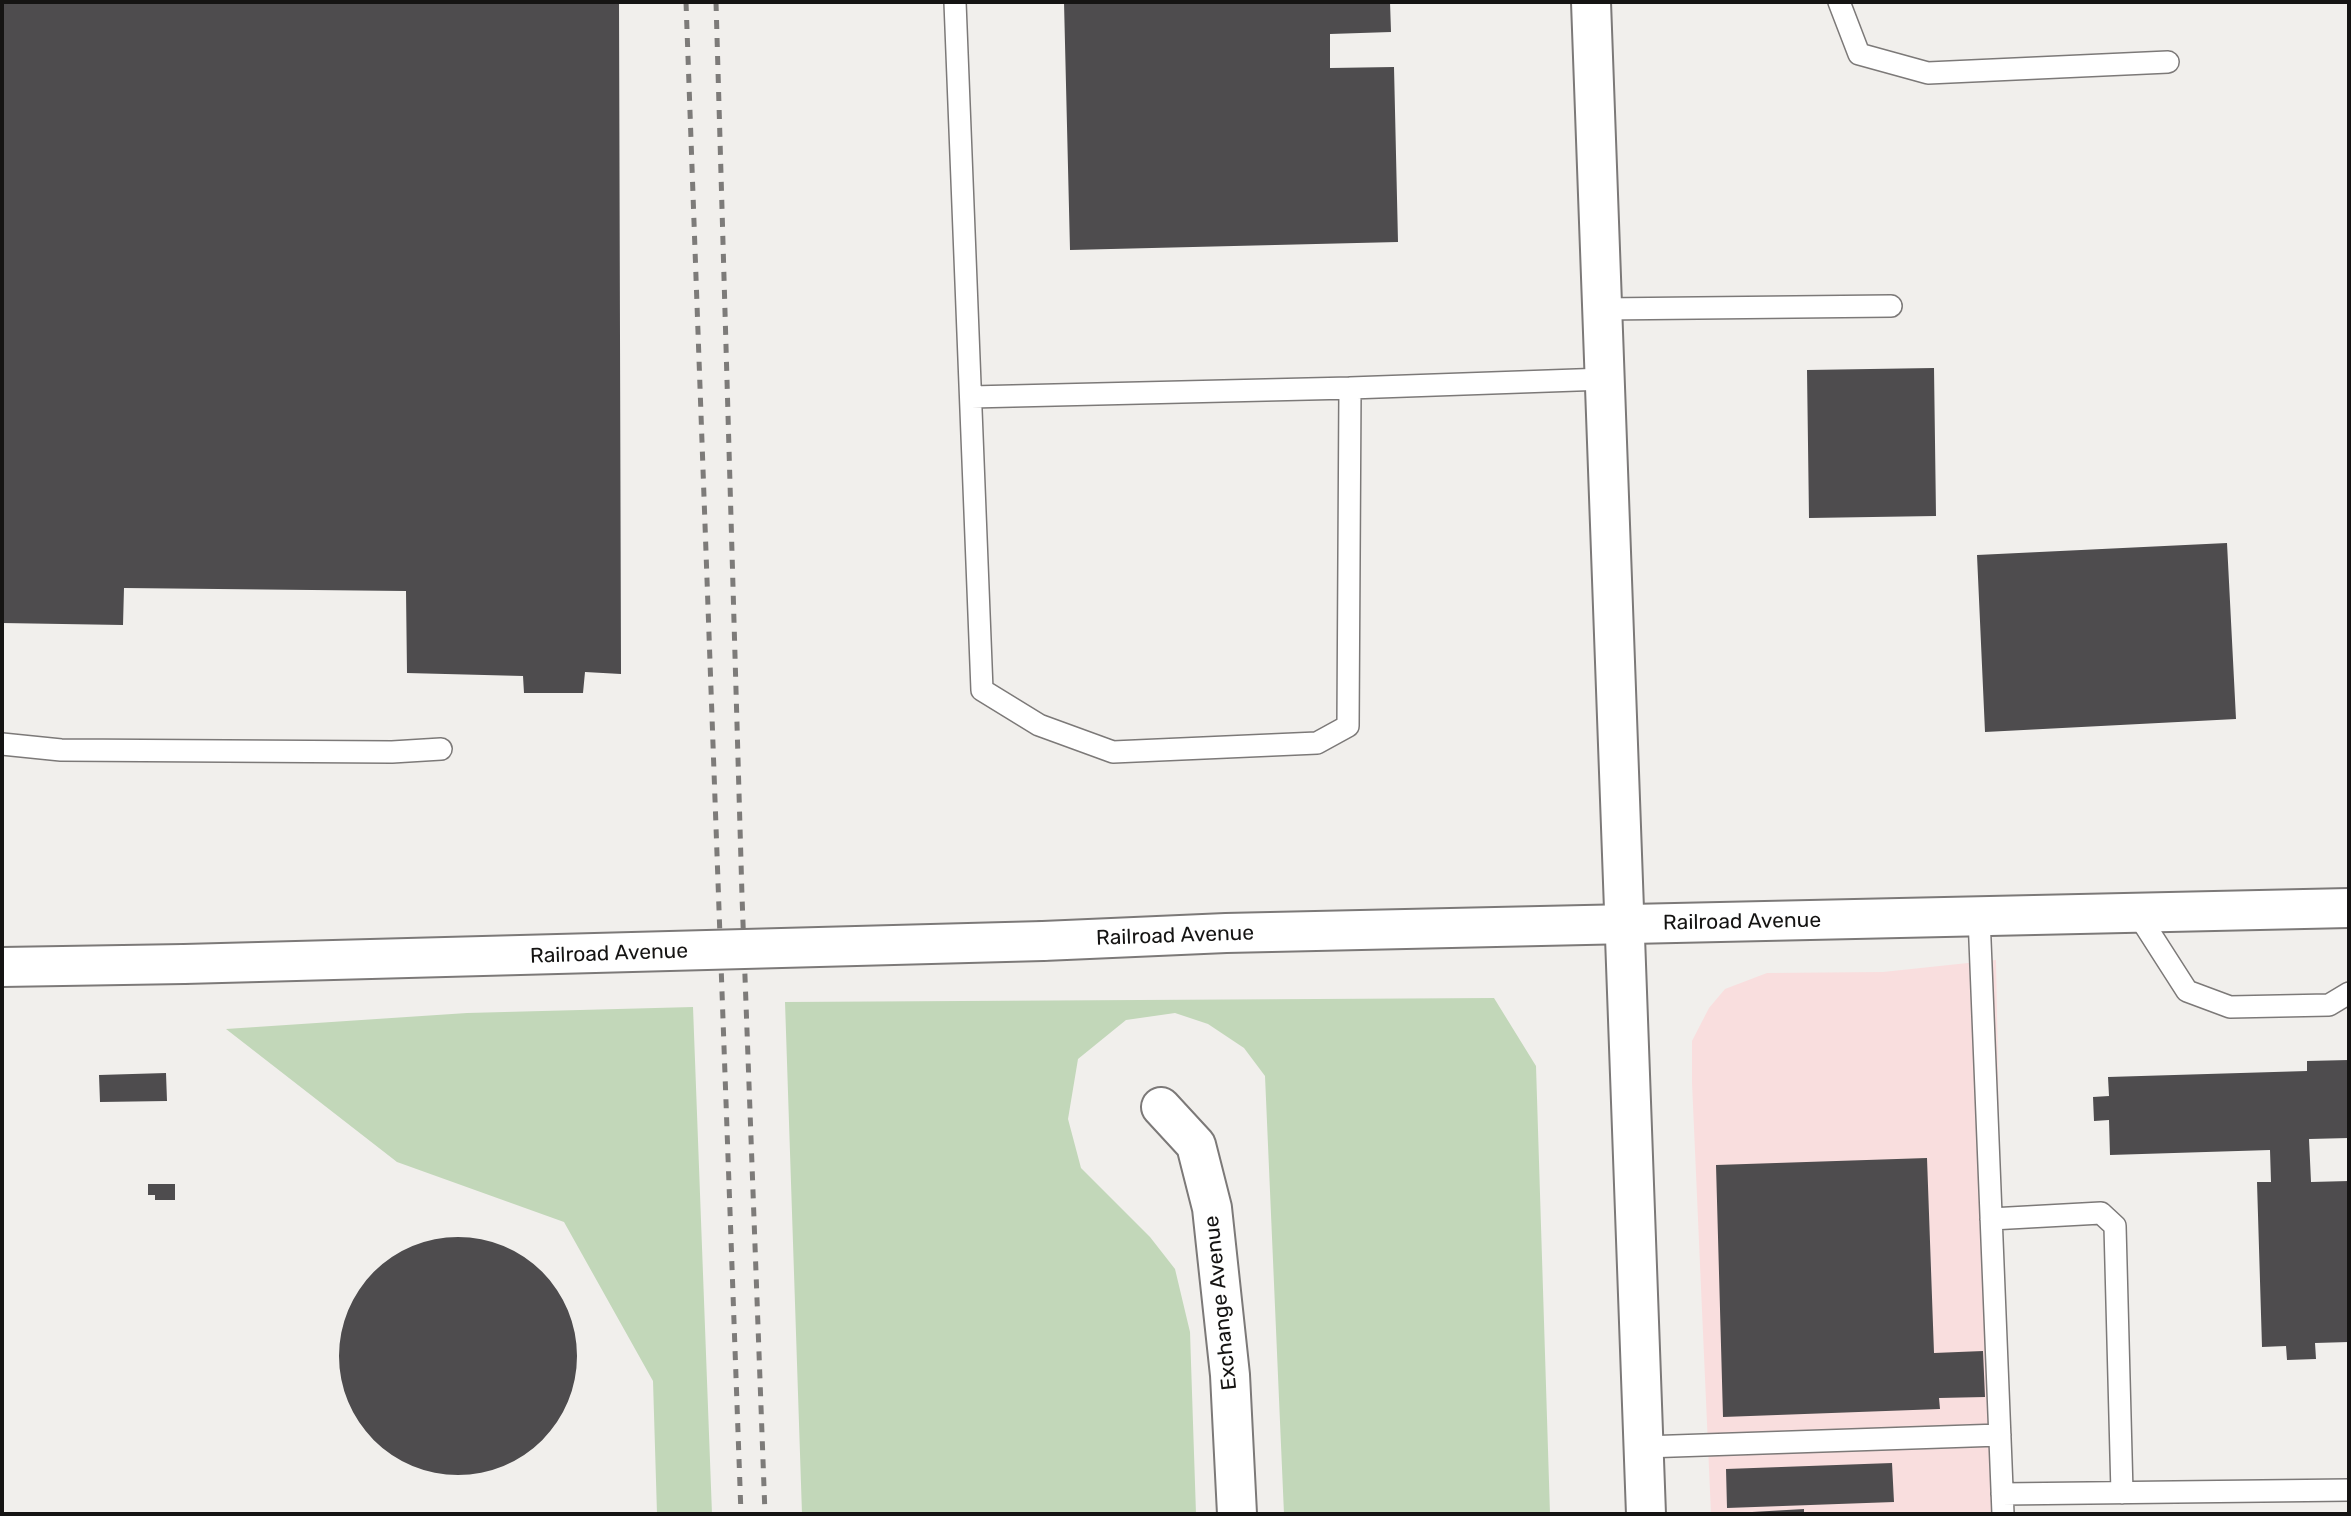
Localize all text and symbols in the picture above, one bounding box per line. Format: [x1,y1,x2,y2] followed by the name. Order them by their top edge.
[1663,908,1821,936] street label: Railroad Avenue
[1096,921,1254,951] street label: Railroad Avenue
[530,939,688,969] street label: Railroad Avenue
[1199,1214,1243,1392] street label: Exchange Avenue

